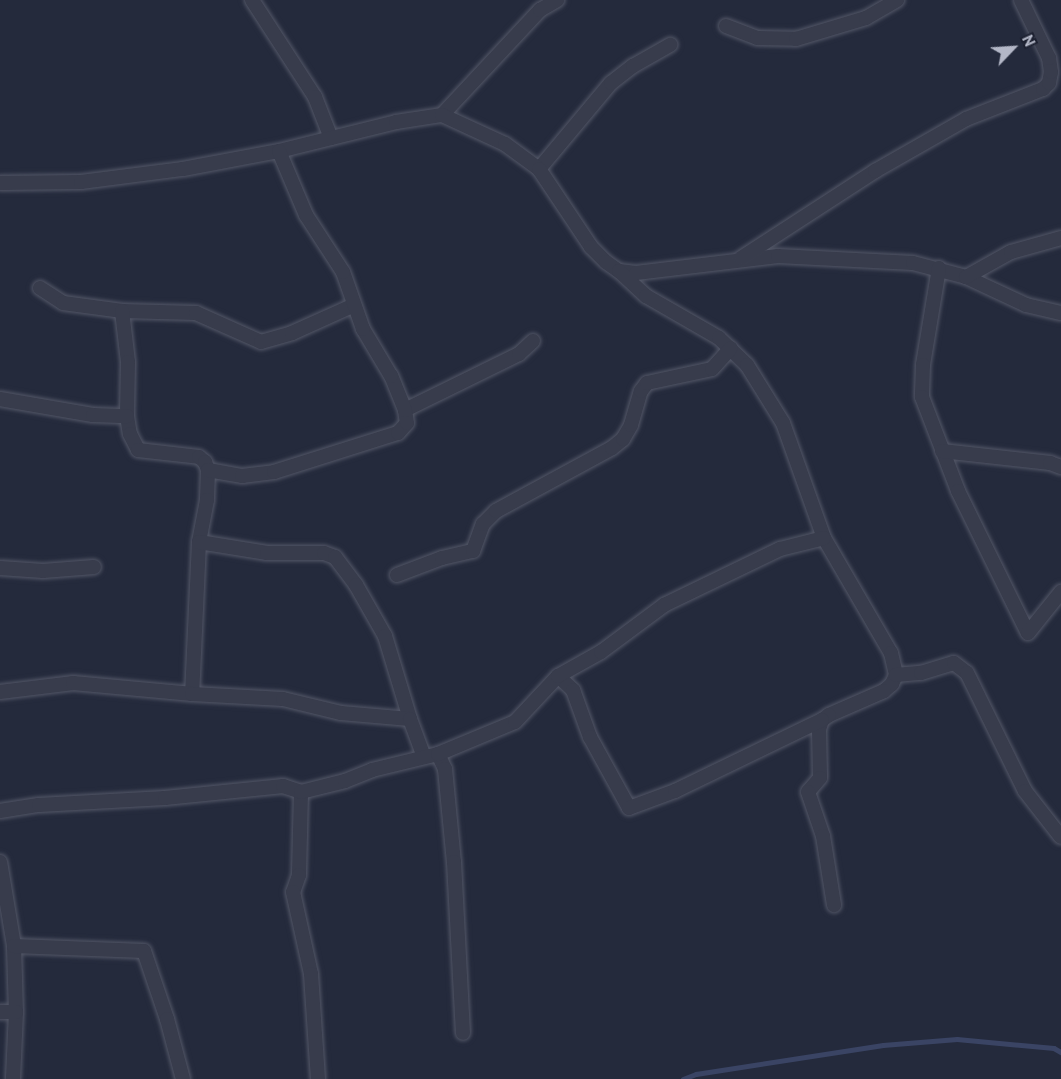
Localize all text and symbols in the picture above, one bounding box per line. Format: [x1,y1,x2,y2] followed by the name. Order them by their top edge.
[983,18,1043,78] north arrow
[1018,31,1041,49] text: N

